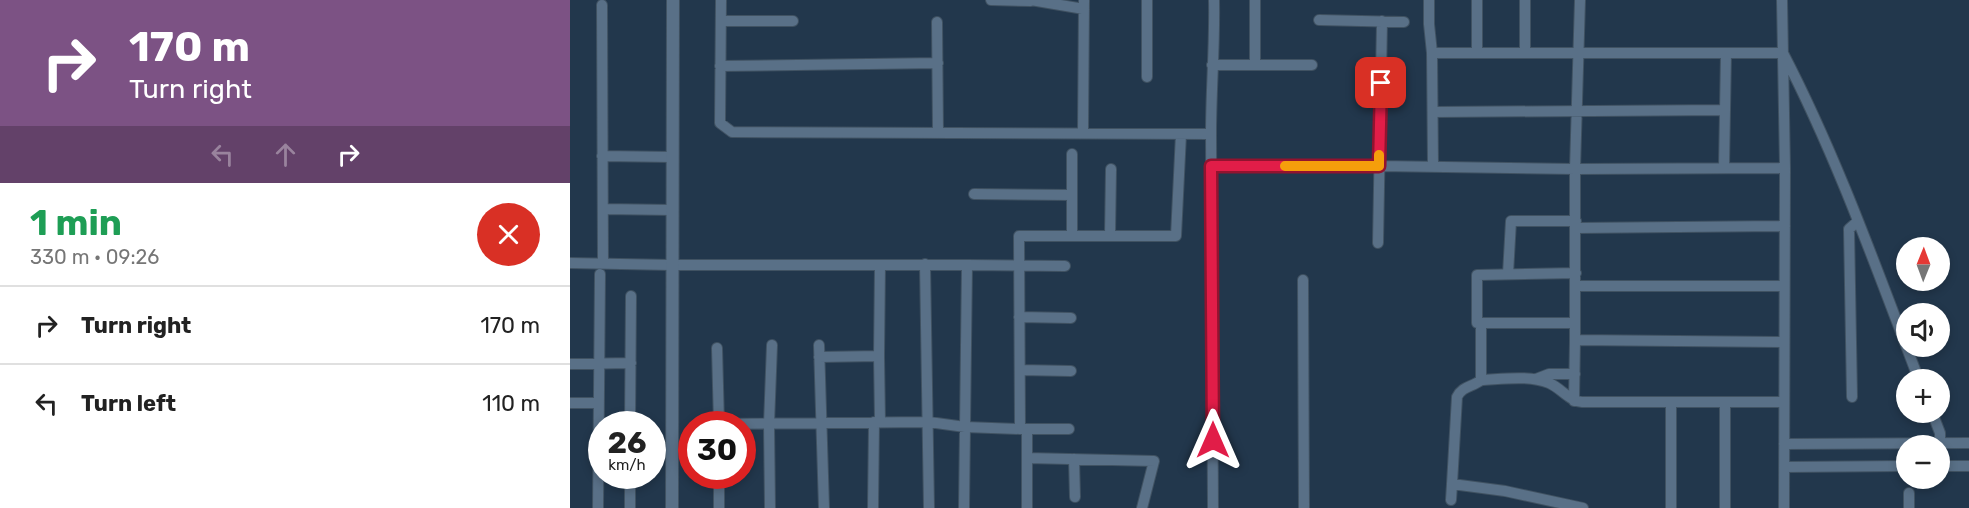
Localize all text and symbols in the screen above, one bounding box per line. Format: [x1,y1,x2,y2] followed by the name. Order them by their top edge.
[129,22,250,72] text: 170 m
[30,24,108,102] icon: right
[1355,57,1406,108] pin
[1364,66,1397,99] icon: arrive
[129,73,252,105] text: Turn right
[206,138,239,171] icon: left
[269,138,302,171] icon: ahead
[332,138,365,171] icon: right
[30,201,122,244] text: 1 min
[477,203,540,266] button: close
[1896,237,1950,291] north arrow
[1896,237,1950,489] map controls
[30,245,159,269] text: 330 m · 09:26
[1896,303,1950,357] button: sound
[30,309,63,342] icon: right
[81,312,191,339] text: Turn right
[480,312,540,339] text: 170 m
[1896,369,1950,423] button: +
[30,387,63,420] icon: left
[81,390,176,417] text: Turn left
[482,390,540,417] text: 110 m
[1181,408,1245,472] position arrow
[678,411,756,489] speed limit sign: 30
[607,425,647,461] text: 26
[1896,435,1950,489] button: −
[608,456,646,474] text: km/h

